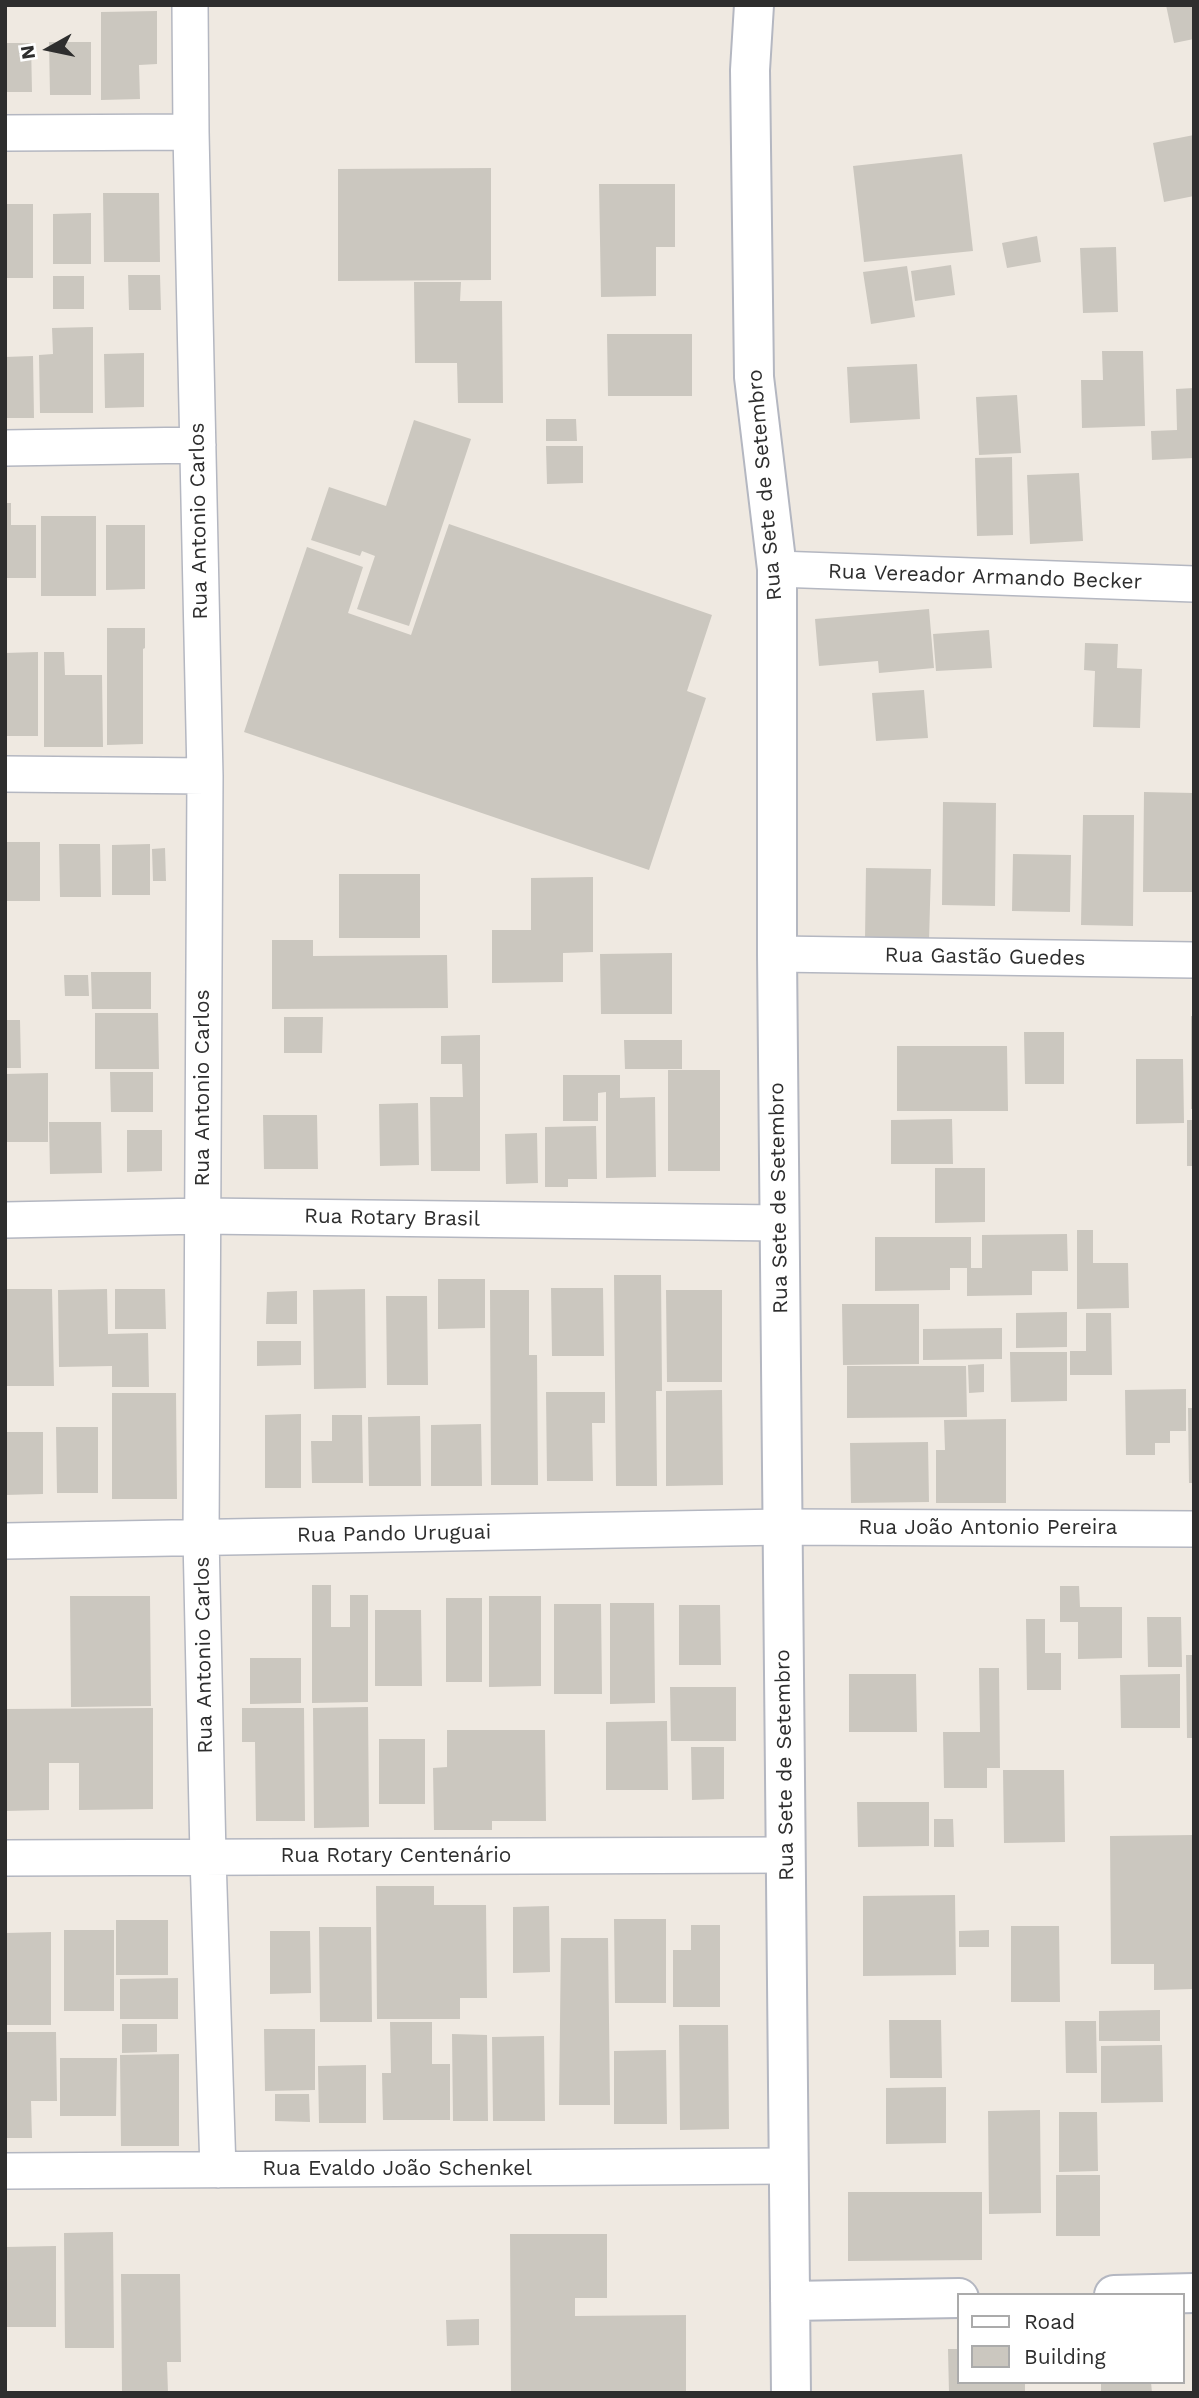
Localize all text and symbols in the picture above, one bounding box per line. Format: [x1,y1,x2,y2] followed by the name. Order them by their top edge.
[14,14,84,84] north arrow
[15,44,40,61] text: N
[742,368,788,602] street label: Rua Sete de Setembro
[185,422,213,620] street label: Rua Antonio Carlos
[828,559,1142,595] street label: Rua Vereador Armando Becker
[884,943,1086,971] street label: Rua Gastão Guedes
[190,989,216,1187] street label: Rua Antonio Carlos
[764,1082,794,1314] street label: Rua Sete de Setembro
[304,1204,480,1232] street label: Rua Rotary Brasil
[859,1515,1117,1541] street label: Rua João Antonio Pereira
[297,1520,491,1548] street label: Rua Pando Uruguai
[190,1556,218,1754] street label: Rua Antonio Carlos
[770,1649,800,1881] street label: Rua Sete de Setembro
[281,1843,511,1869] street label: Rua Rotary Centenário
[262,2156,532,2182] street label: Rua Evaldo João Schenkel
[958,2293,1185,2384] legend
[1024,2309,1075,2334] text: Road
[1024,2344,1106,2369] text: Building

